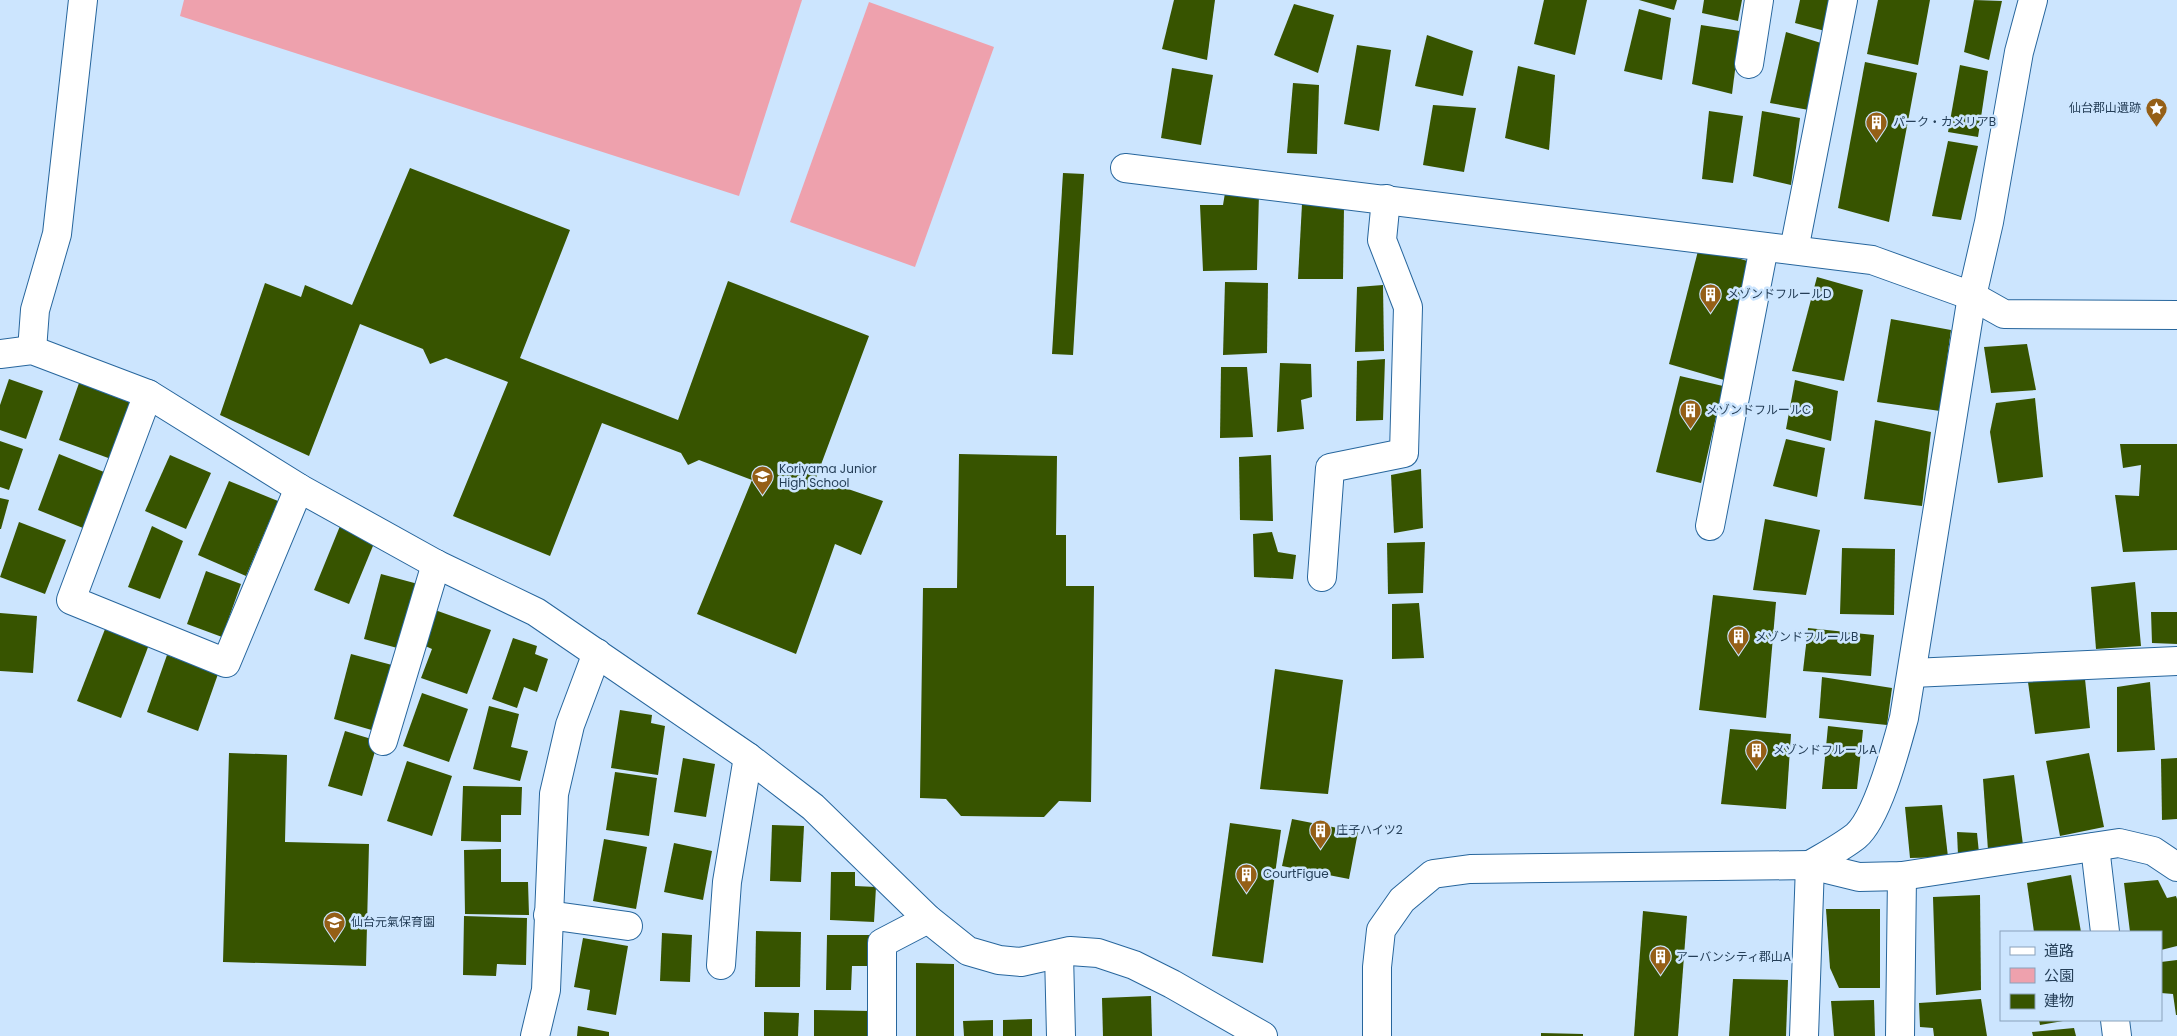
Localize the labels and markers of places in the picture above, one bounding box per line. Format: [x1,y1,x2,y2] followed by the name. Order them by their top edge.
[2145,96,2169,127] place icon: 仙台郡山遺跡
[2069,99,2141,116] place label: 仙台郡山遺跡
[1865,110,1889,141] building icon: パーク・カメリアB
[1893,113,1996,130] place label: パーク・カメリアB
[1699,282,1723,313] building icon: メゾンドフルールD
[1727,285,1832,302] place label: メゾンドフルールD
[1678,398,1702,429] building icon: メゾンドフルールC
[1706,401,1811,418] place label: メゾンドフルールC
[779,460,877,491] place label: Koriyama Junior High School
[751,464,775,495] school or university icon: Koriyama Junior High School
[1727,625,1751,656] building icon: メゾンドフルールB
[1755,628,1858,645] place label: メゾンドフルールB
[1745,738,1769,769] building icon: メゾンドフルールA
[1773,741,1877,758] place label: メゾンドフルールA
[1308,818,1332,849] building icon: 庄子ハイツ2
[1336,821,1403,838] place label: 庄子ハイツ2
[1235,862,1259,893] building icon: CourtFigue
[1263,865,1329,882] place label: CourtFigue
[323,910,347,941] school or university icon: 仙台元氣保育園
[351,913,435,930] place label: 仙台元氣保育園
[1648,945,1672,976] building icon: アーバンシティ郡山A
[1676,948,1791,965] place label: アーバンシティ郡山A

